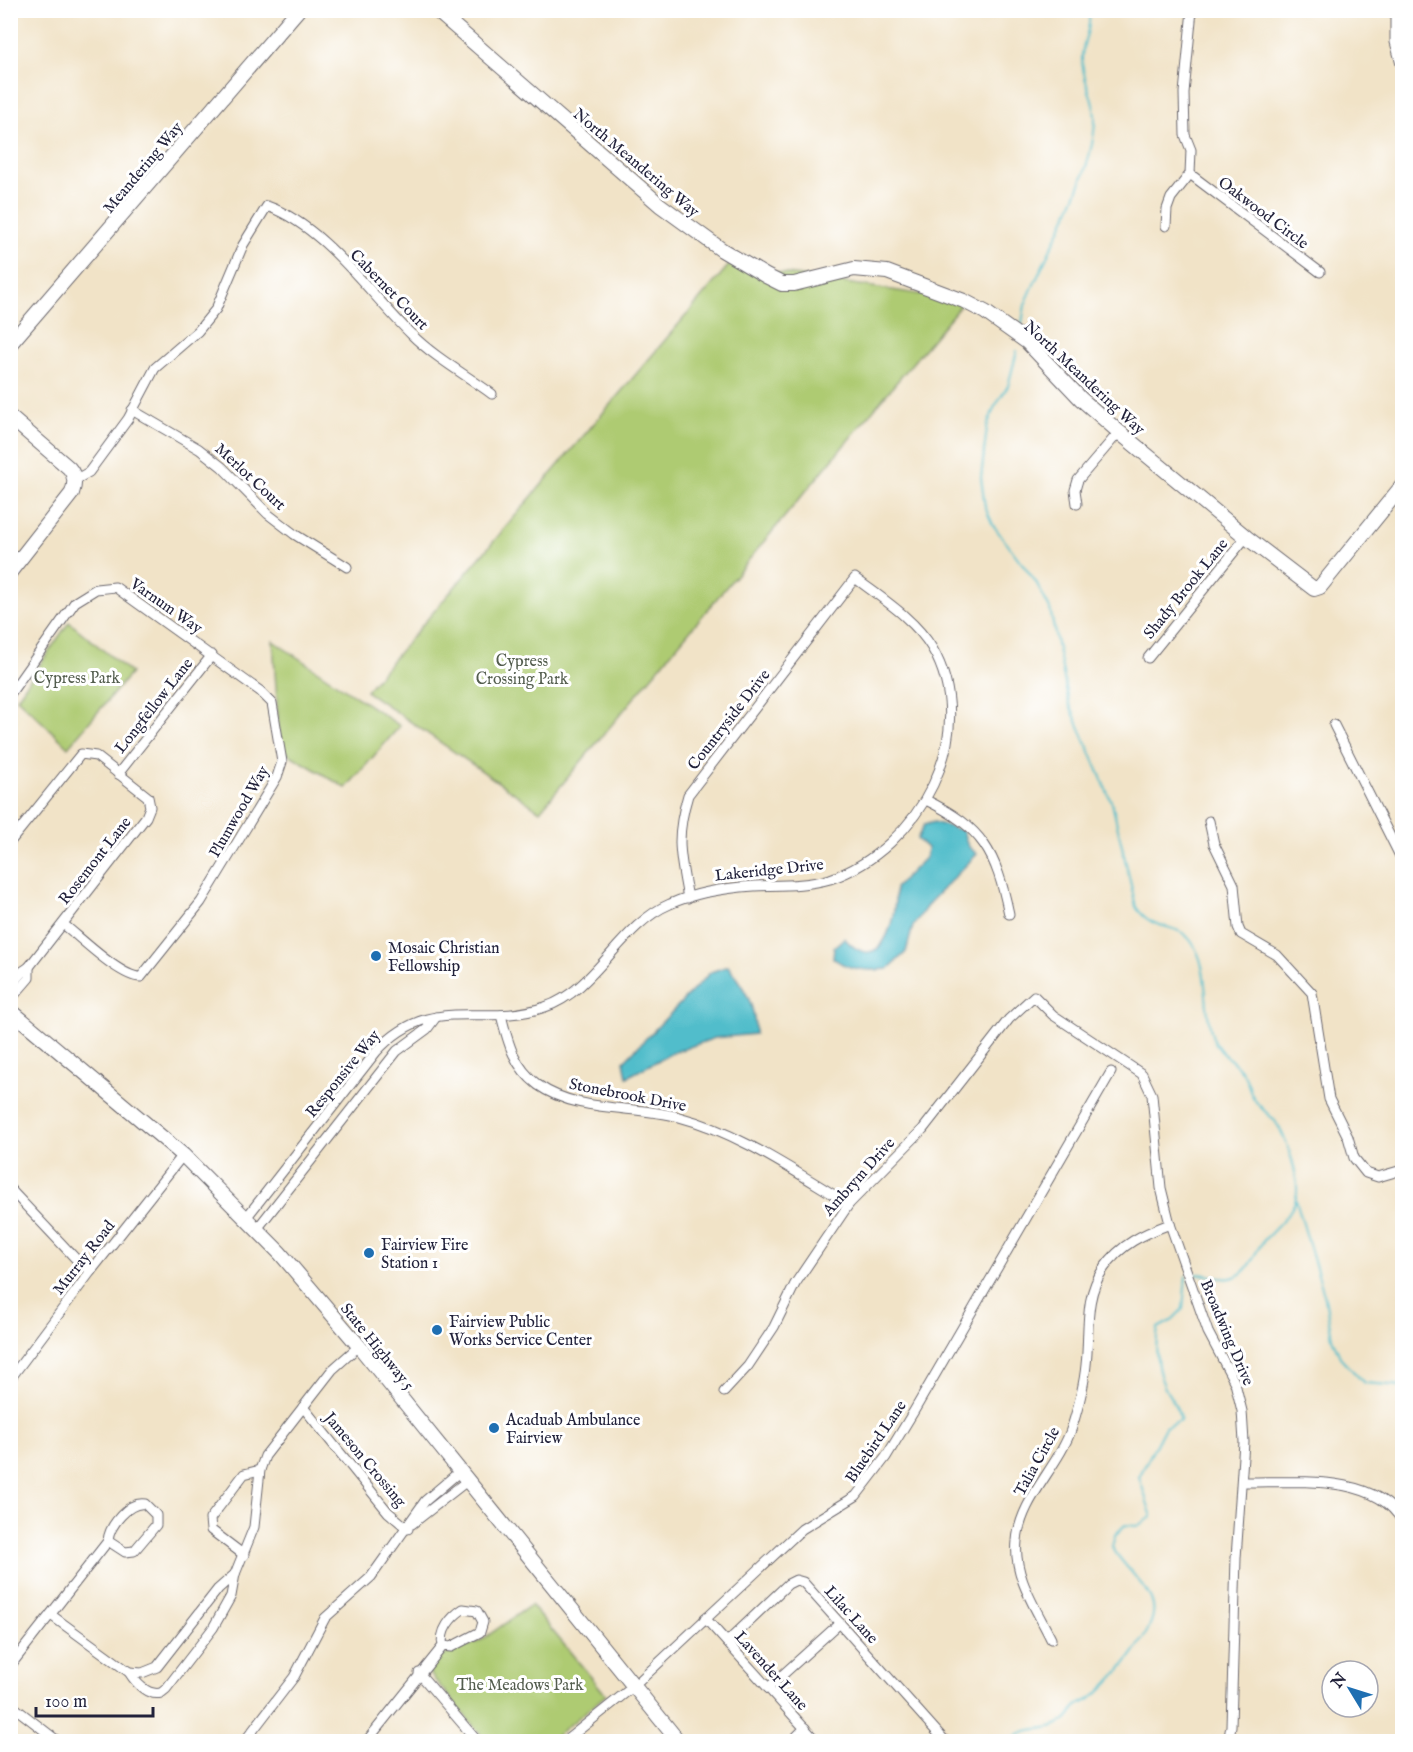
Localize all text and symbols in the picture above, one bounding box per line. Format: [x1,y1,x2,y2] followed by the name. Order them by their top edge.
[569,105,703,222] street label: North Meandering Way
[99,118,188,218] street label: Meandering Way
[1214,173,1312,254] street label: Oakwood Circle
[345,246,432,335] street label: Cabernet Court
[1019,317,1149,440] street label: North Meandering Way
[210,440,290,516] street label: Merlot Court
[1140,535,1233,643] street label: Shady Brook Lane
[125,574,206,639] street label: Varnum Way
[476,652,569,690] park label: Cypress Crossing Park
[111,654,198,758] street label: Longfellow Lane
[684,666,775,775] street label: Countryside Drive
[34,669,121,689] park label: Cypress Park
[205,762,274,861] street label: Plumwood Way
[55,813,136,909] street label: Rosemont Lane
[714,855,825,887] street label: Lakeridge Drive
[388,939,500,977] place label: Mosaic Christian Fellowship
[369,949,383,963] marker: Mosaic Christian Fellowship
[302,1026,385,1122] street label: Responsive Way
[567,1075,688,1117] street label: Stonebrook Drive
[818,1134,900,1221] street label: Ambrym Drive
[49,1217,120,1300] street label: Murray Road
[381,1236,468,1274] place label: Fairview Fire Station 1
[362,1246,376,1260] marker: Fairview Fire Station 1
[1195,1277,1257,1389] street label: Broadwing Drive
[335,1300,418,1395] street label: State Highway 5
[449,1313,592,1351] place label: Fairview Public Works Service Center
[430,1323,444,1337] marker: Fairview Public Works Service Center
[842,1397,912,1487] street label: Bluebird Lane
[318,1407,410,1512] street label: Jameson Crossing
[505,1411,640,1449] place label: Acaduab Ambulance Fairview
[487,1421,501,1435] marker: Acaduab Ambulance Fairview
[1010,1424,1065,1500] street label: Talia Circle
[819,1582,882,1649] street label: Lilac Lane
[729,1627,812,1715] street label: Lavender Lane
[1320,1659,1380,1719] north arrow
[1327,1669,1352,1693] text: N
[456,1676,584,1696] park label: The Meadows Park
[36,1680,153,1718] scale bar
[45,1691,87,1714] text: 100 m

